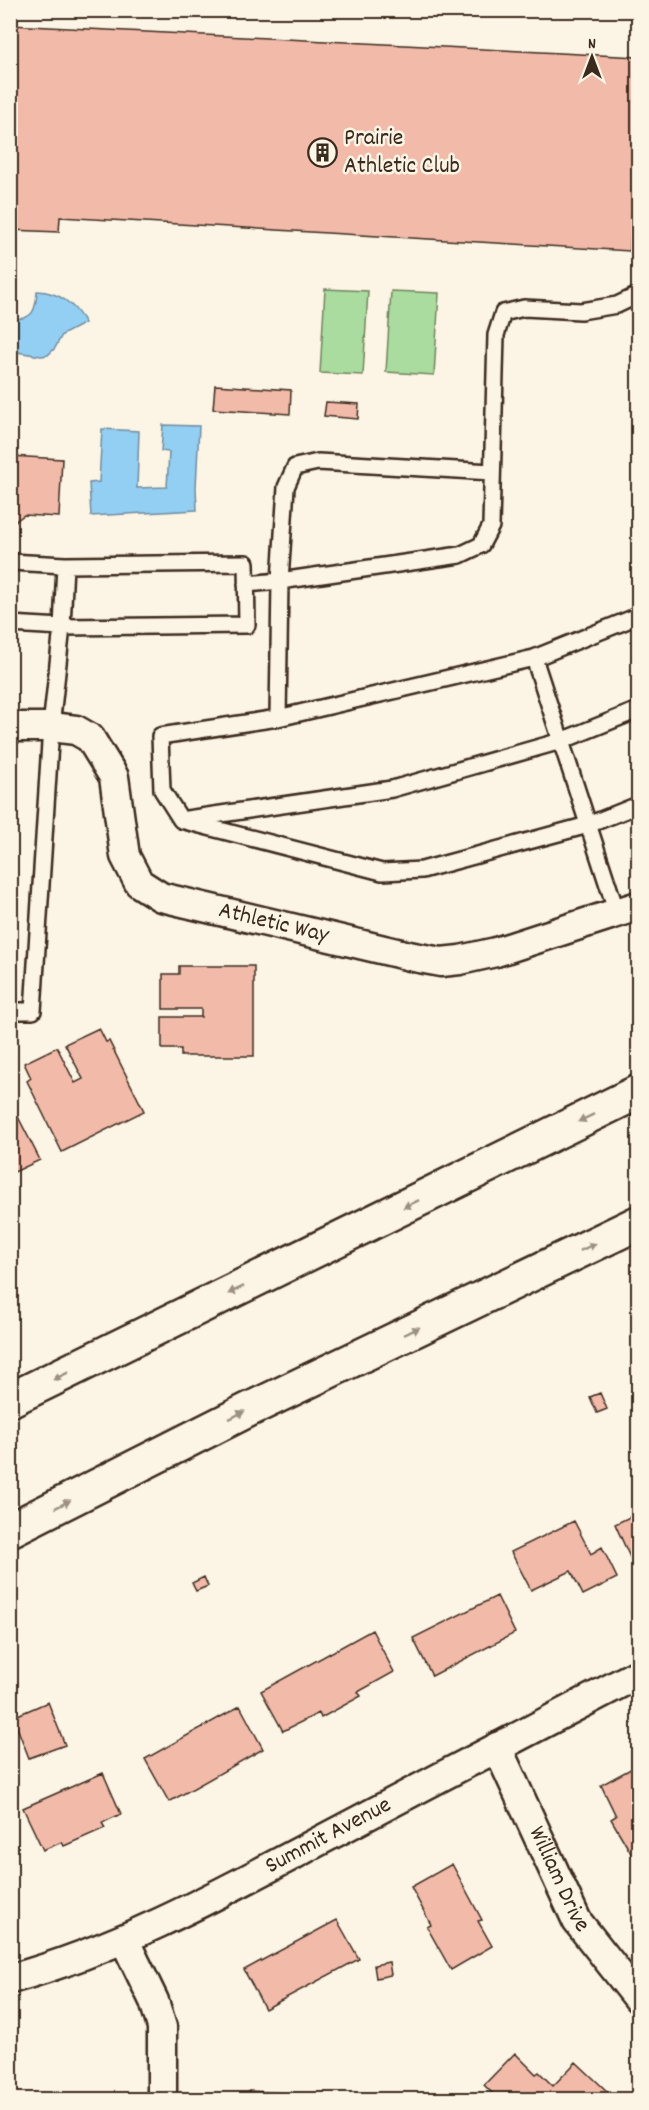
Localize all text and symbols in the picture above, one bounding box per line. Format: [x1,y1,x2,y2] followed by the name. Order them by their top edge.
[562,27,622,87] north arrow
[588,33,596,56] text: N
[344,122,460,184] place label: Prairie Athletic Club
[307,137,339,169] building icon: Prairie Athletic Club
[215,894,333,953] street label: Athletic Way
[577,1112,595,1122] one-way arrow
[402,1198,420,1208] one-way arrow
[580,1242,597,1251] one-way arrow
[227,1284,245,1294] one-way arrow
[404,1326,421,1335] one-way arrow
[52,1371,69,1380] one-way arrow
[228,1411,245,1420] one-way arrow
[54,1499,71,1508] one-way arrow
[260,1789,398,1884] street label: Summit Avenue
[519,1821,597,1940] street label: William Drive

